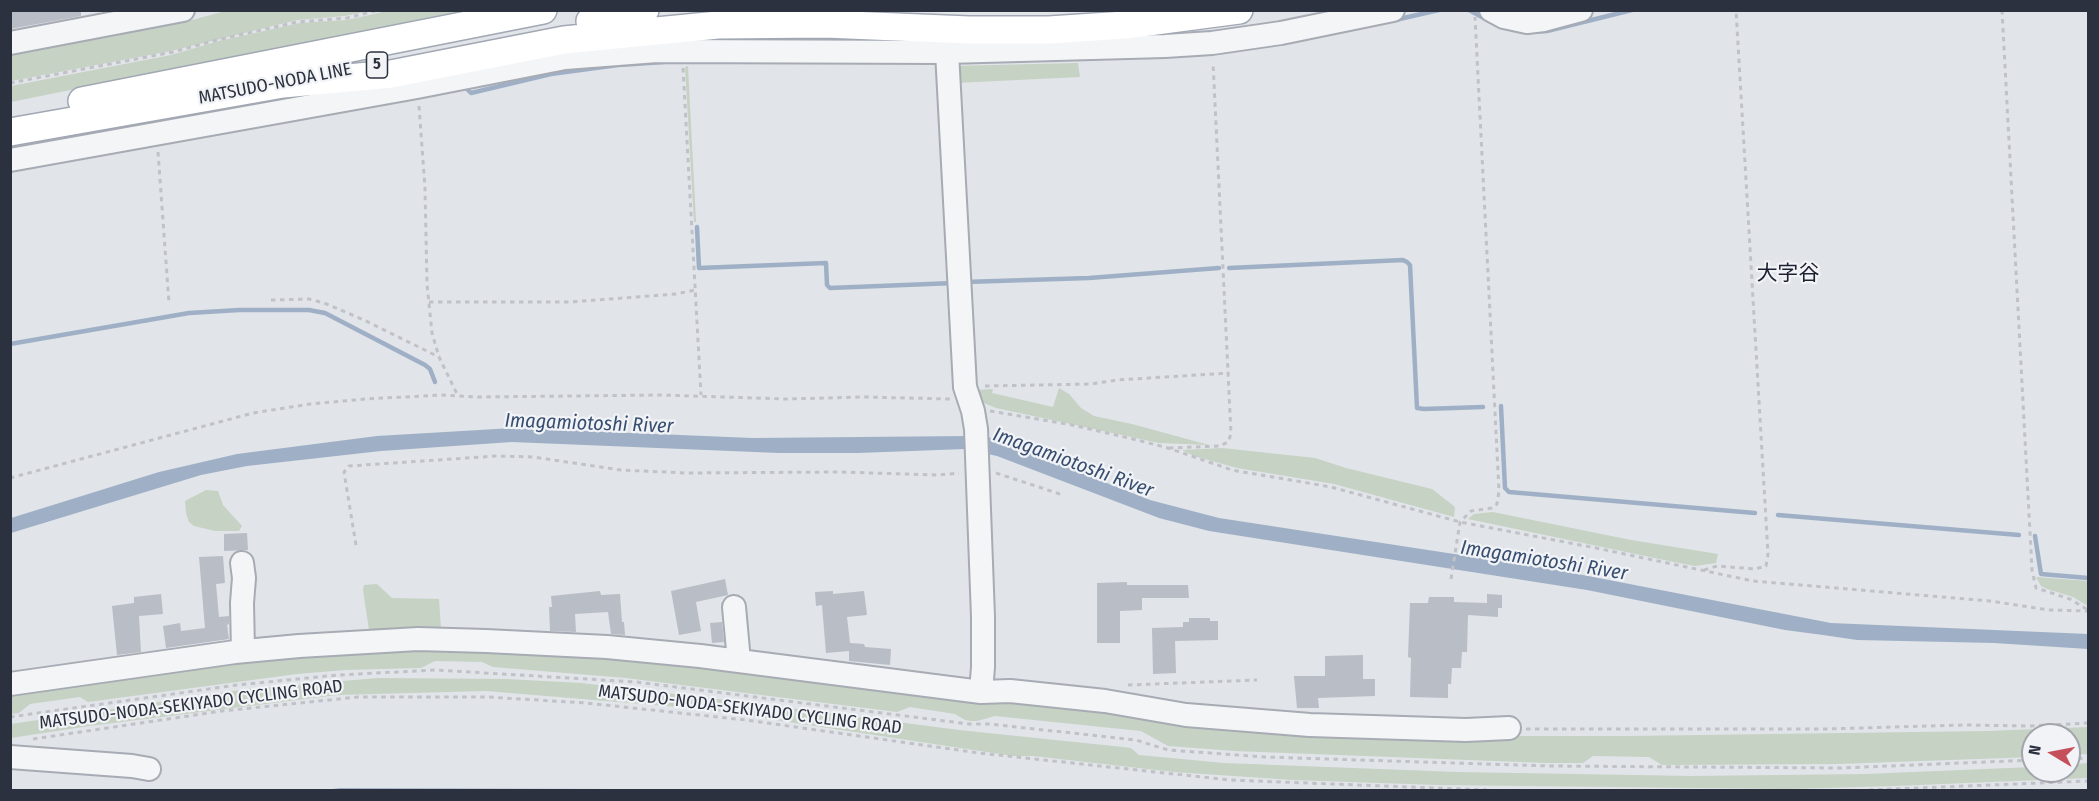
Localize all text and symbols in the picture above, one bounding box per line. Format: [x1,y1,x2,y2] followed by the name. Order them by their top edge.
[366,52,388,78] road number: 5
[197,59,353,109] street label: MATSUDO-NODA LINE
[1757,261,1819,287] district label: 大字谷
[504,409,674,439] water label: Imagamiotoshi River
[990,423,1156,503] water label: Imagamiotoshi River
[1459,536,1629,586] water label: Imagamiotoshi River
[38,676,344,734] street label: MATSUDO-NODA-SEKIYADO CYCLING ROAD
[597,681,903,739] street label: MATSUDO-NODA-SEKIYADO CYCLING ROAD
[2021,723,2081,783] north arrow
[2025,744,2045,757] text: N

